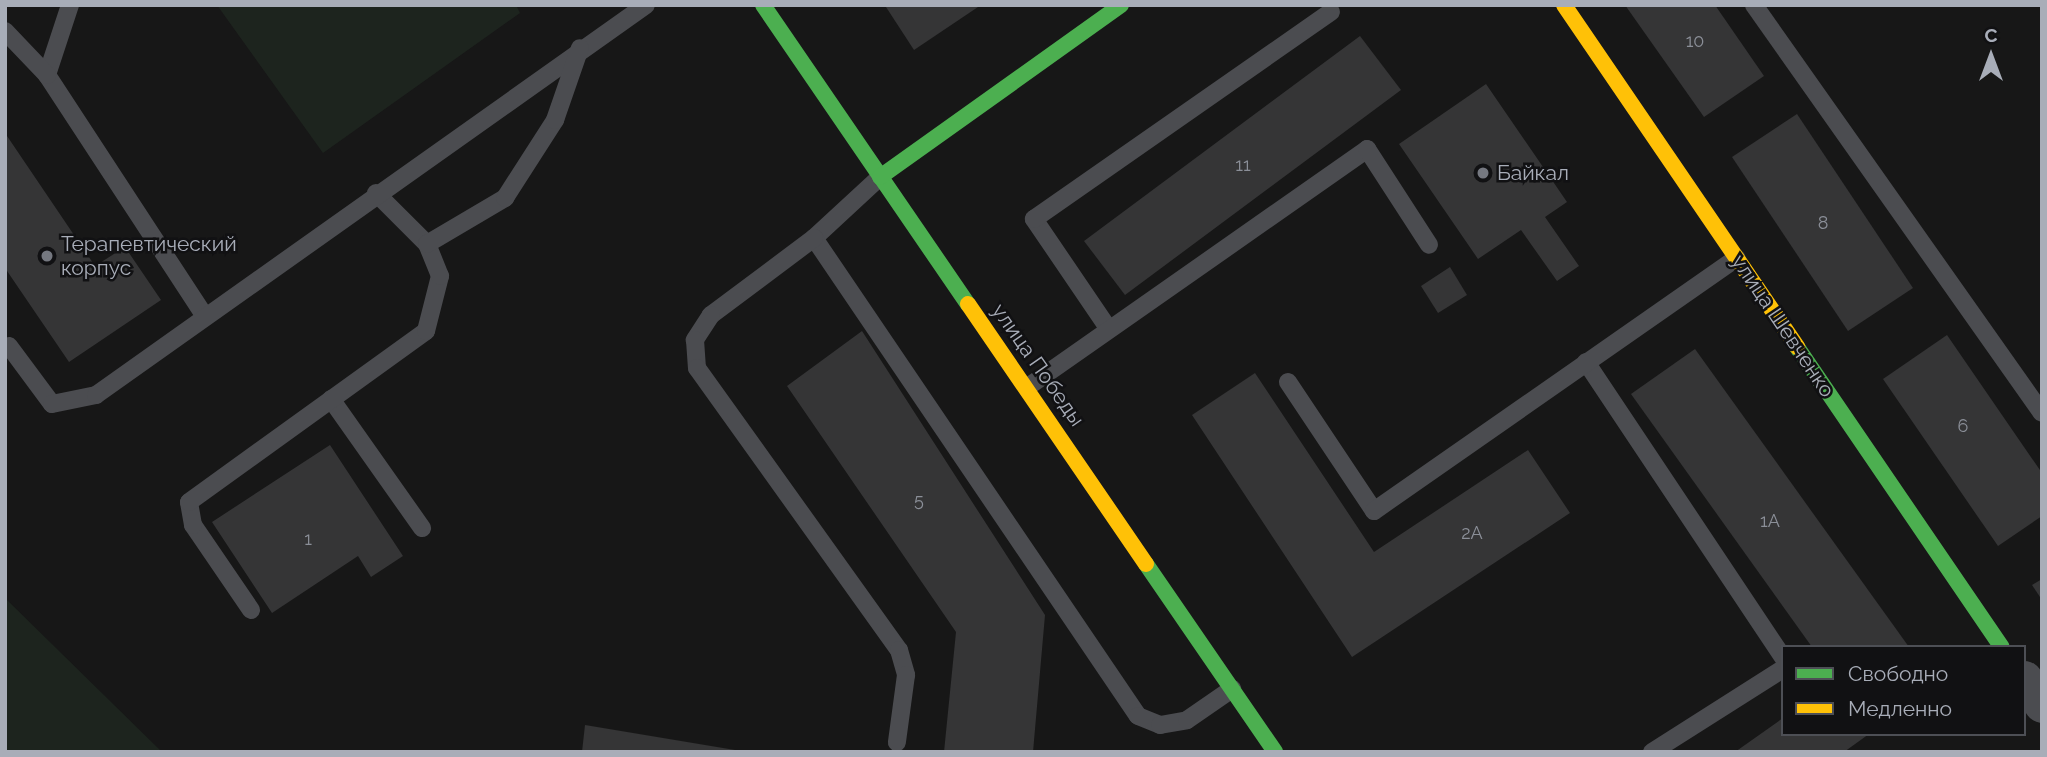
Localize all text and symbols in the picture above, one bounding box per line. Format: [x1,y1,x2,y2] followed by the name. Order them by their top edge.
[1956,21,2026,91] north arrow
[1984,24,1998,46] text: С
[1686,30,1704,52] house number: 10
[1235,154,1251,176] house number: 11
[1497,160,1569,186] place label: Байкал
[1475,165,1491,181] marker: Байкал
[1818,212,1828,234] house number: 8
[61,231,237,281] place label: Терапевтический корпус
[39,248,55,264] marker: Терапевтический корпус
[1726,250,1840,402] street label: улица Шевченко
[986,299,1090,431] street label: улица Победы
[1958,415,1968,437] house number: 6
[914,489,924,511] house number: 5
[1760,510,1780,532] house number: 1А
[1461,522,1483,544] house number: 2А
[304,528,312,550] house number: 1
[1781,645,2026,736] legend
[1848,661,1948,686] text: Свободно
[1848,696,1952,721] text: Медленно

